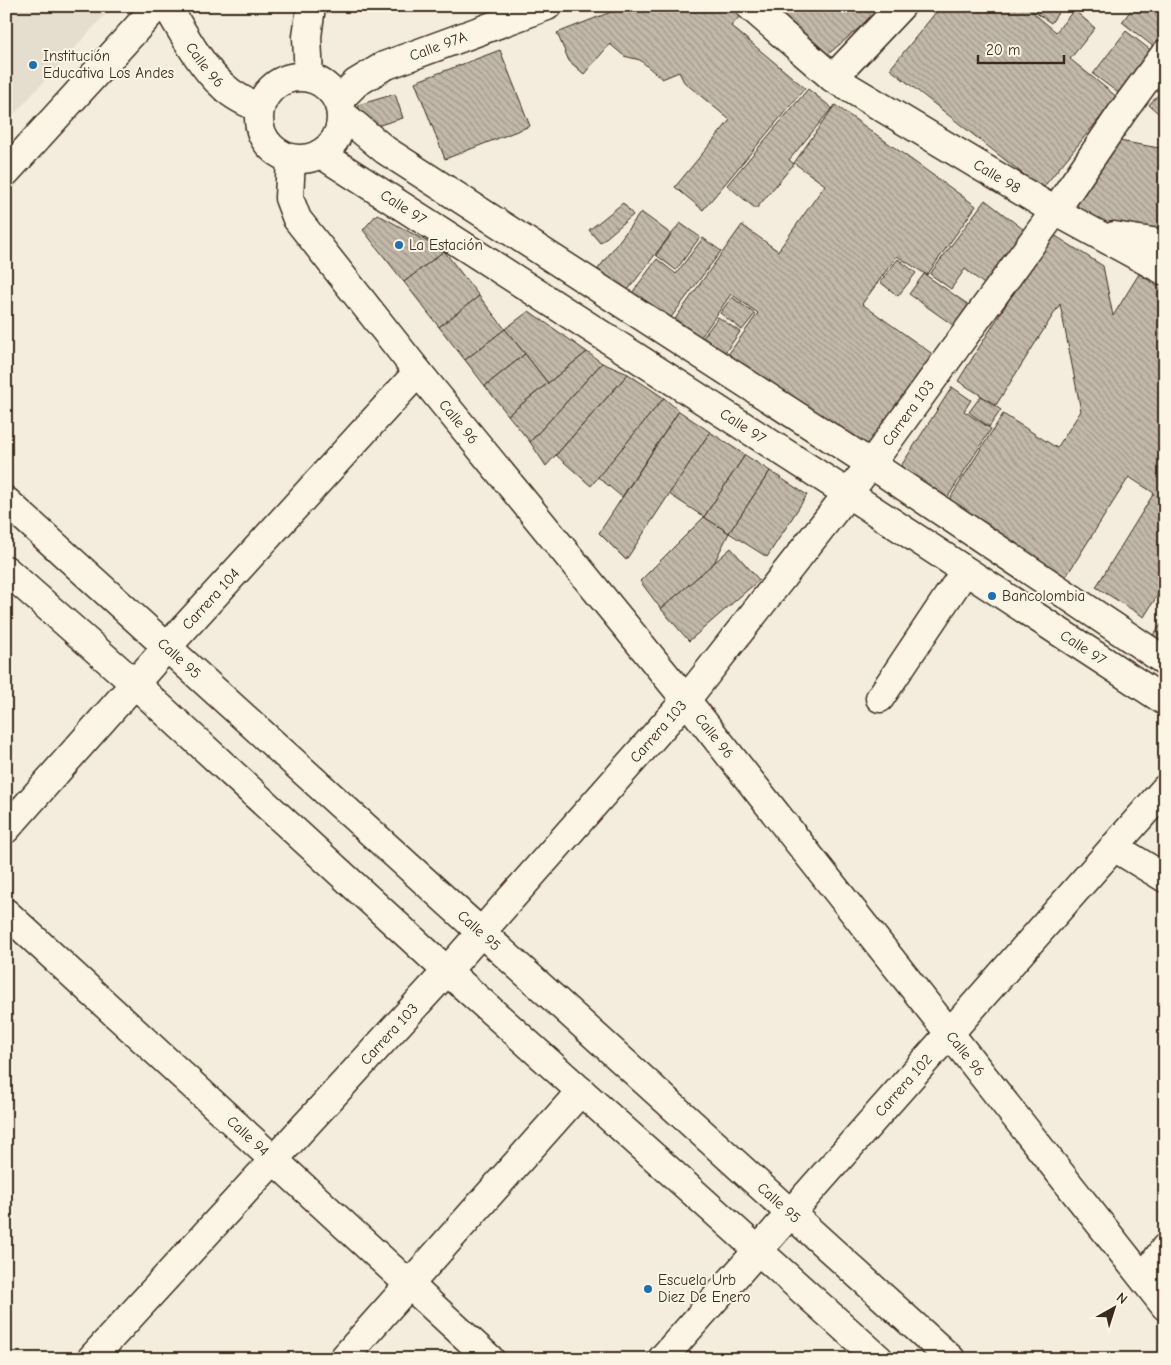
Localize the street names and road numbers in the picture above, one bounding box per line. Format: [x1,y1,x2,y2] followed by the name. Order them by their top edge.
[407,27,470,65] street label: Calle 97A
[182,39,228,91] street label: Calle 96
[970,155,1024,197] street label: Calle 98
[377,186,430,229] street label: Calle 97
[878,376,938,449] street label: Carrera 103
[435,396,482,448] street label: Calle 96
[717,405,769,447] street label: Calle 97
[178,565,243,633] street label: Carrera 104
[1057,626,1110,669] street label: Calle 97
[154,634,205,683] street label: Calle 95
[626,697,691,766] street label: Carrera 103
[691,710,738,762] street label: Calle 96
[454,906,504,955] street label: Calle 95
[356,1000,422,1069] street label: Carrera 103
[942,1028,989,1080] street label: Calle 96
[871,1050,936,1120] street label: Carrera 102
[223,1112,273,1160] street label: Calle 94
[754,1179,804,1227] street label: Calle 95

